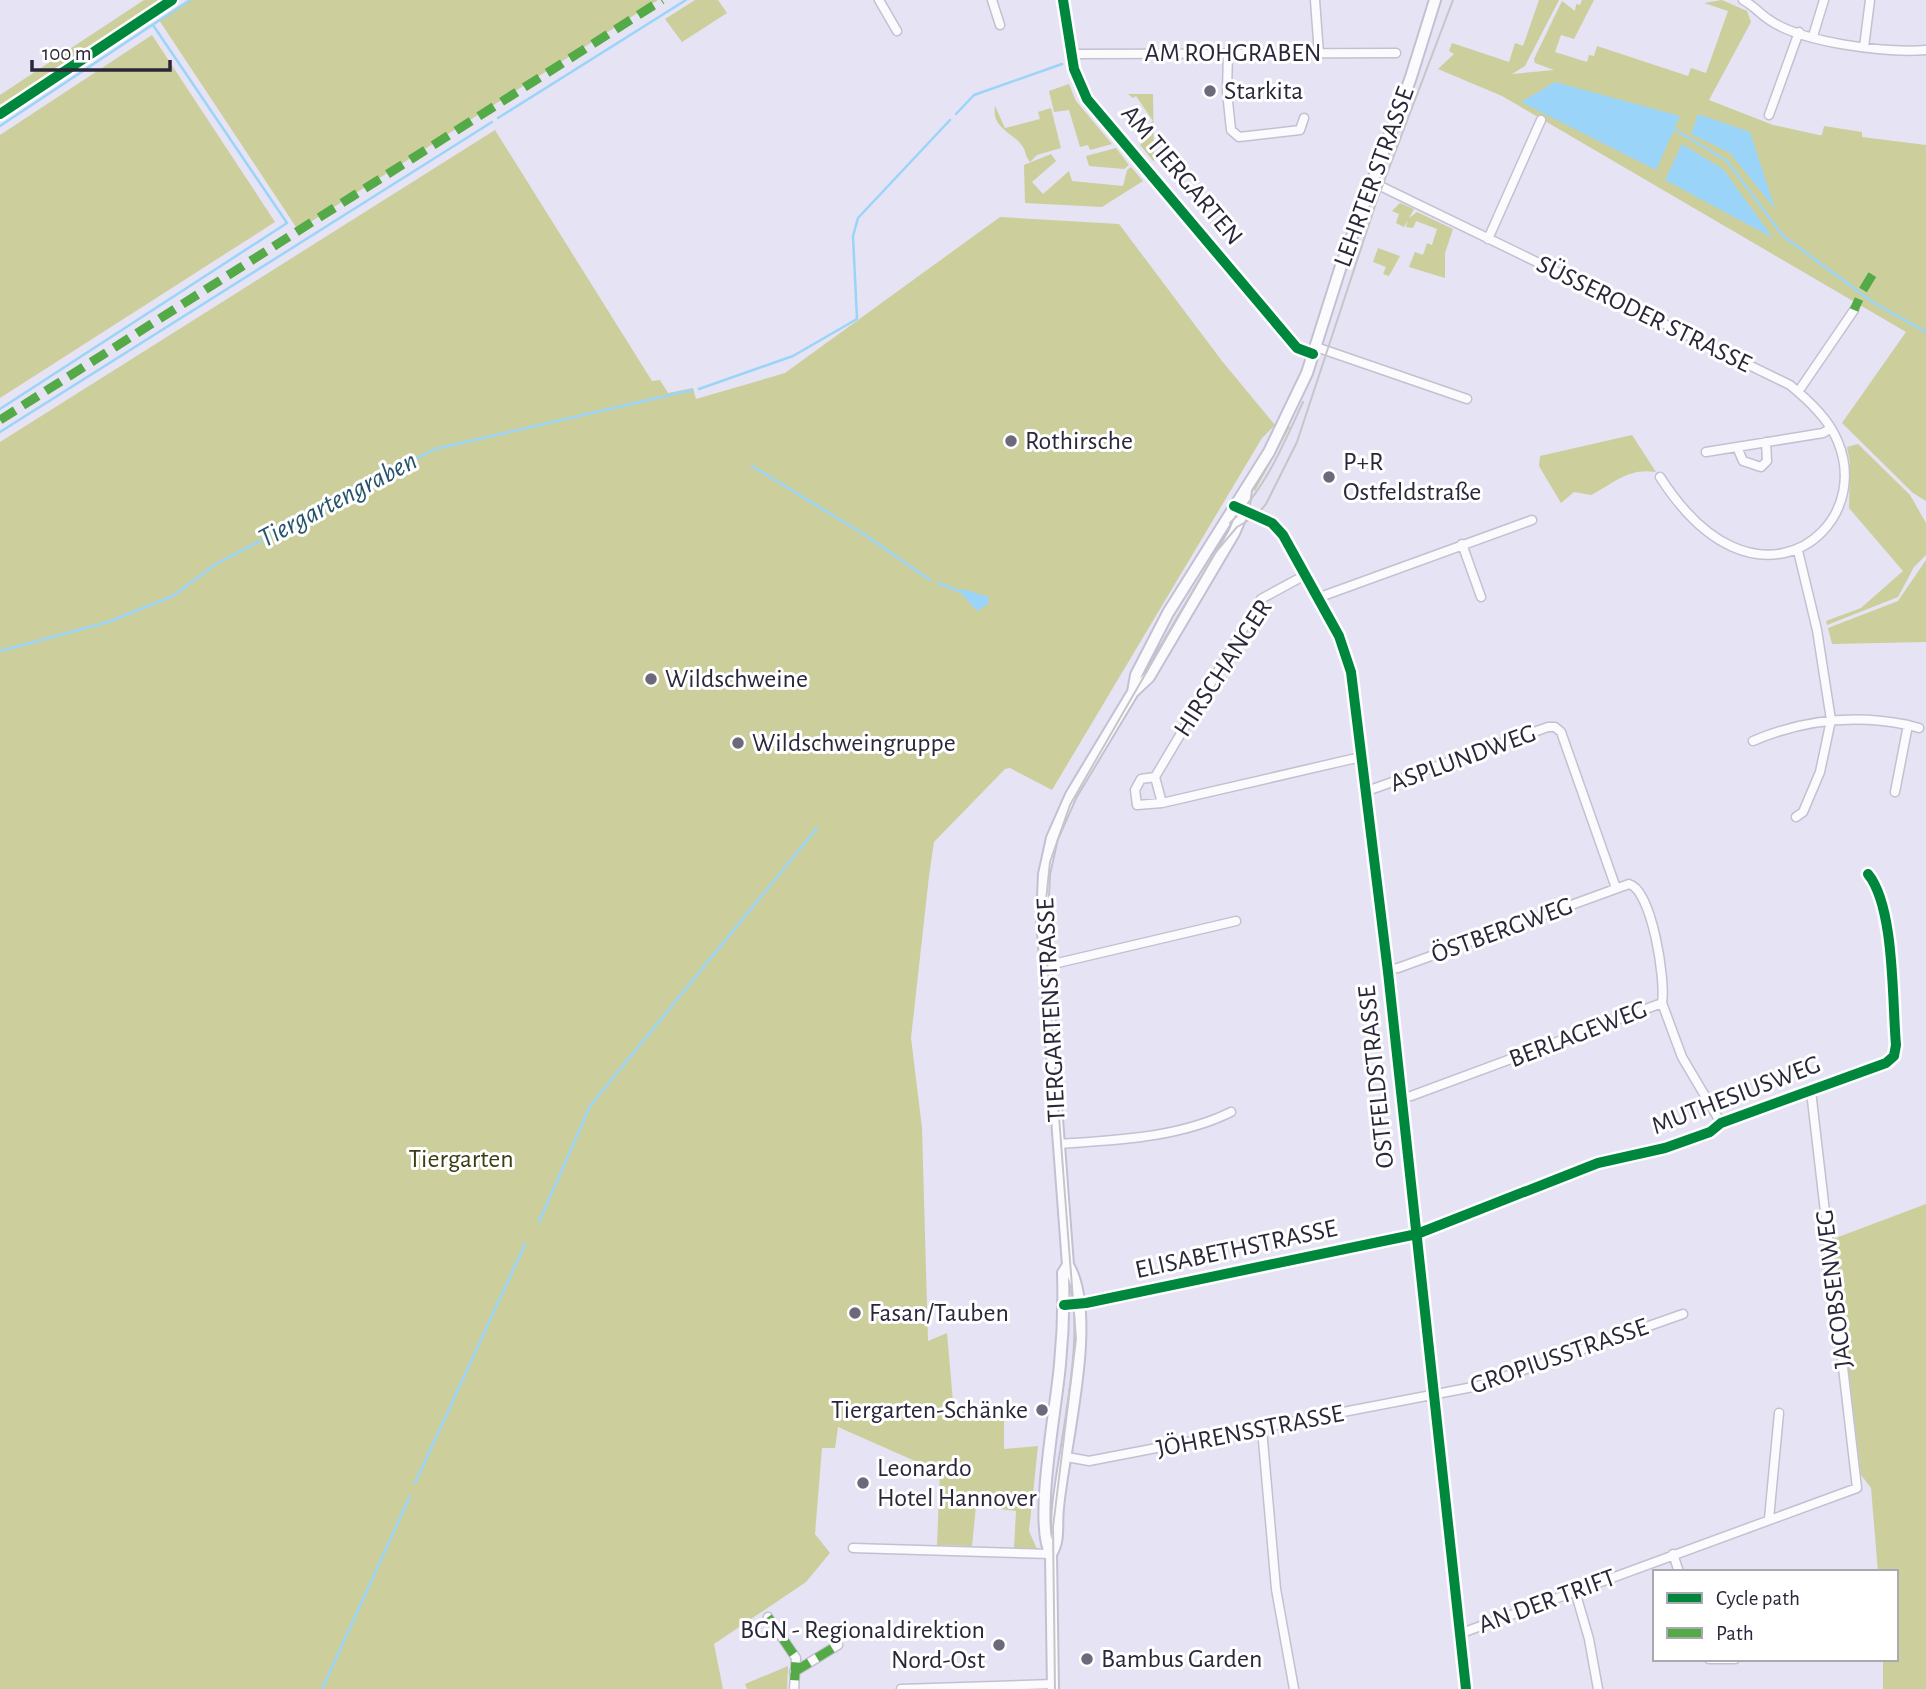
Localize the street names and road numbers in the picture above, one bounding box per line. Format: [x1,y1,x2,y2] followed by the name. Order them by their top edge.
[1144,40,1322,66] street label: AM ROHGRABEN
[1329,83,1419,271] street label: LEHRTER STRASSE
[1116,100,1248,250] street label: AM TIERGARTEN
[1532,250,1756,377] street label: SÜSSERODER STRASSE
[1169,595,1277,741] street label: HIRSCHANGER
[1387,720,1539,796] street label: ASPLUNDWEG
[1428,891,1576,968] street label: ÖSTBERGWEG
[1032,897,1070,1123] street label: TIERGARTENSTRASSE
[1353,984,1399,1170] street label: OSTFELDSTRASSE
[1505,996,1651,1072] street label: BERLAGEWEG
[1648,1051,1824,1139] street label: MUTHESIUSWEG
[1811,1208,1857,1370] street label: JACOBSENWEG
[1133,1215,1339,1283] street label: ELISABETHSTRASSE
[1467,1313,1651,1399] street label: GROPIUSSTRASSE
[1154,1399,1346,1462] street label: JÖHRENSSTRASSE
[1475,1564,1619,1638] street label: AN DER TRIFT

